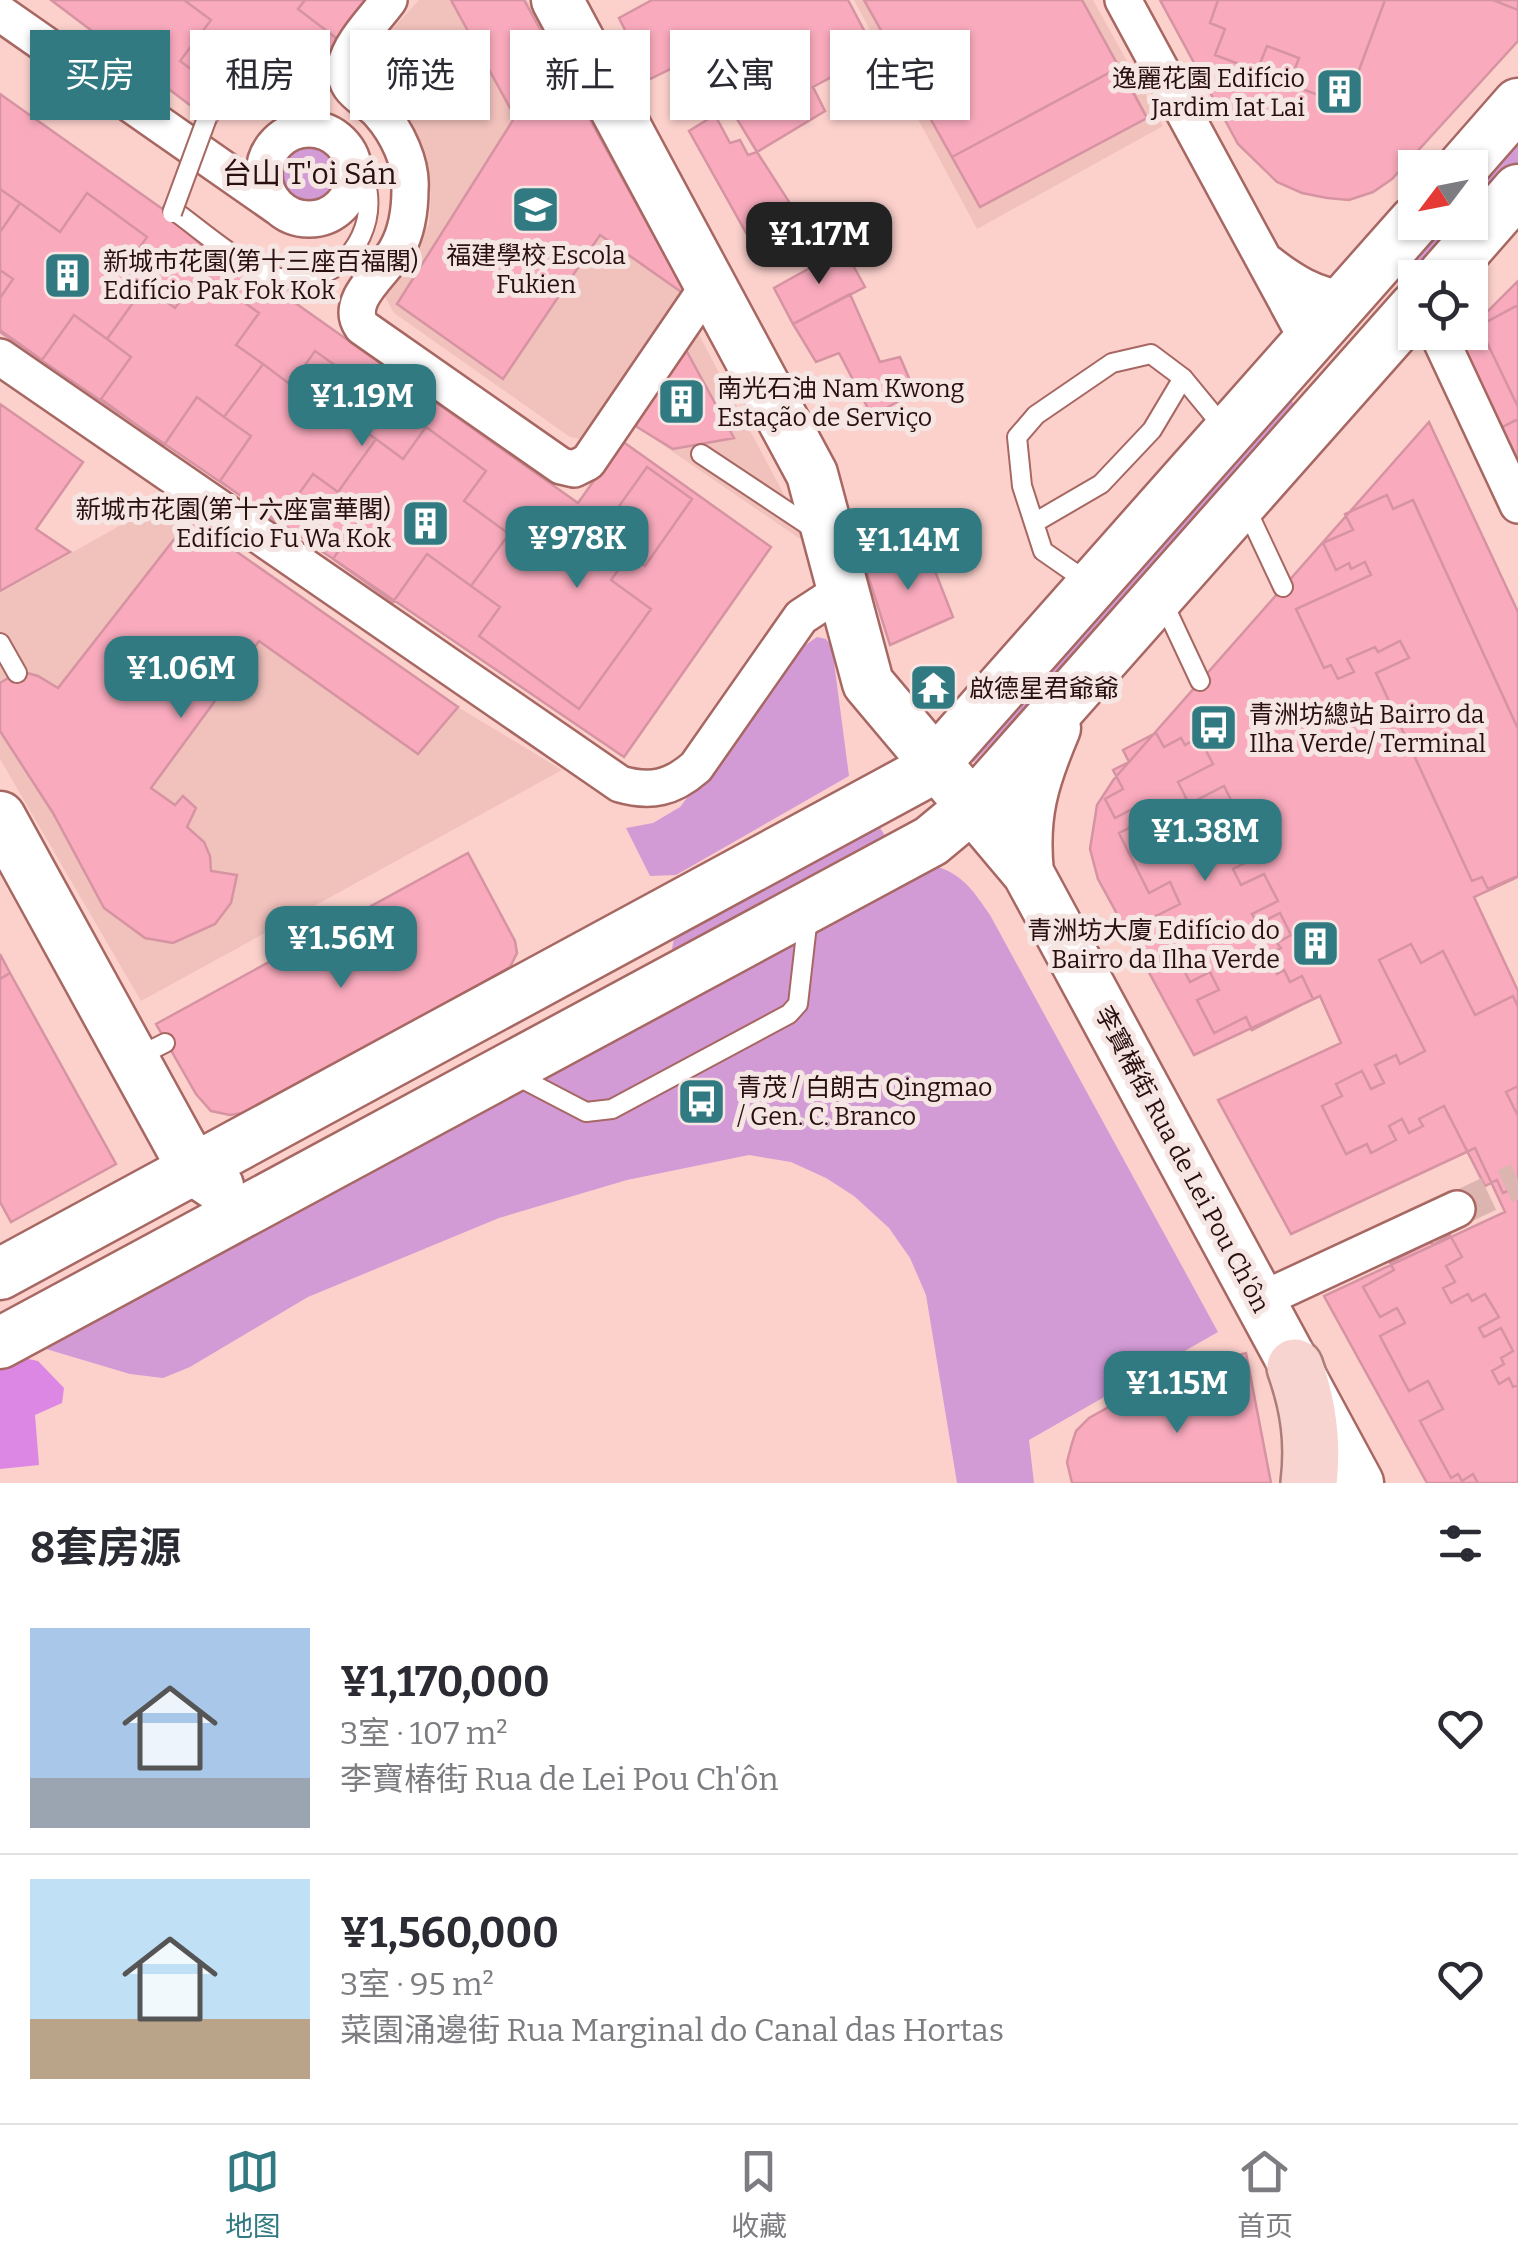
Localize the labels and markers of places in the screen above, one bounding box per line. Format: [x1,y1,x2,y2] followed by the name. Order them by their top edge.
[1112,64,1305,123] place label: 逸麗花園 Edifício Jardim Iat Lai
[1314,66,1366,118] building icon: 逸麗花園 Edifício Jardim Iat Lai
[510,183,562,235] school or university icon: 福建學校 Escola Fukien
[738,202,900,287] pin: ¥1.17M
[446,241,626,300] place label: 福建學校 Escola Fukien
[103,247,418,306] place label: 新城市花園(第十三座百福閣) Edifício Pak Fok Kok
[42,249,94,301] building icon: 新城市花園(第十三座百福閣) Edifício Pak Fok Kok
[281,364,443,449] pin: ¥1.19M
[717,374,965,433] place label: 南光石油 Nam Kwong Estação de Serviço
[656,376,708,428] building icon: 南光石油 Nam Kwong Estação de Serviço
[76,495,392,554] place label: 新城市花園(第十六座富華閣) Edifício Fu Wa Kok
[400,497,452,549] building icon: 新城市花園(第十六座富華閣) Edifício Fu Wa Kok
[507,506,647,591] pin: ¥978K
[827,508,989,593] pin: ¥1.14M
[100,636,262,721] pin: ¥1.06M
[908,662,960,714] temple icon: 啟德星君爺爺
[969,674,1119,704] place label: 啟德星君爺爺
[1249,700,1486,759] place label: 青洲坊總站 Bairro da Ilha Verde/ Terminal
[1188,702,1240,754] bus stop icon: 青洲坊總站 Bairro da Ilha Verde/ Terminal
[1124,799,1286,884] pin: ¥1.38M
[260,906,422,991] pin: ¥1.56M
[1027,916,1280,975] place label: 青洲坊大廈 Edifício do Bairro da Ilha Verde
[1289,918,1341,970] building icon: 青洲坊大廈 Edifício do Bairro da Ilha Verde
[737,1073,992,1132] place label: 青茂 / 白朗古 Qingmao / Gen. C. Branco
[676,1075,728,1127] bus stop icon: 青茂 / 白朗古 Qingmao / Gen. C. Branco
[1096,1351,1258,1436] pin: ¥1.15M

